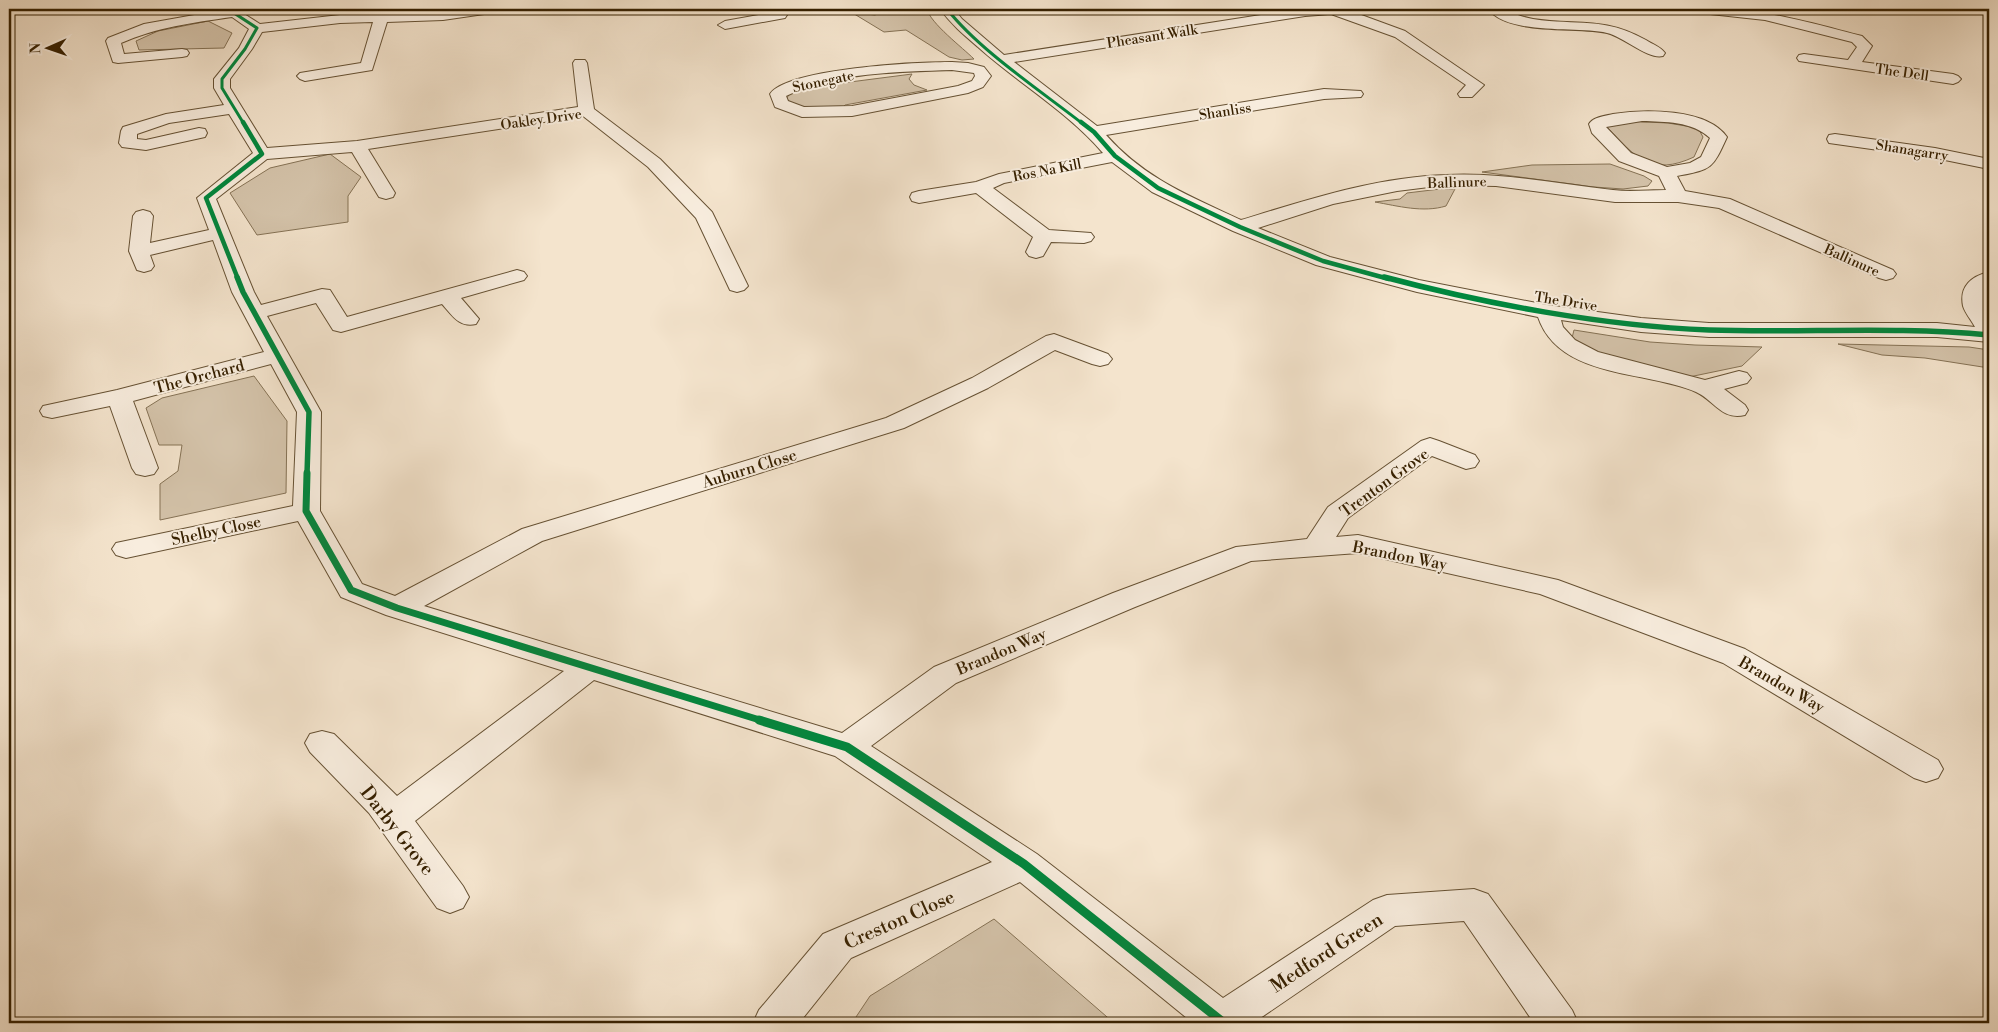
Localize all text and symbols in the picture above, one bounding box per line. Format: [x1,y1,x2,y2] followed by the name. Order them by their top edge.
[1105,21,1200,53] street label: Pheasant Walk
[22,22,72,72] north arrow
[27,43,45,54] text: N
[1874,60,1930,86] street label: The Dell
[791,67,856,97] street label: Stonegate
[1198,99,1253,125] street label: Shanliss
[499,105,583,135] street label: Oakley Drive
[1874,136,1949,166] street label: Shanagarry
[1011,155,1083,186] street label: Ros Na Kill
[1426,173,1487,193] street label: Ballinure
[1820,240,1882,281] street label: Ballinure
[1533,288,1599,316] street label: The Drive
[152,355,247,399] street label: The Orchard
[1336,444,1433,522] street label: Trenton Grove
[699,445,799,493] street label: Auburn Close
[169,512,263,550] street label: Shelby Close
[1350,537,1449,575] street label: Brandon Way
[952,624,1050,680] street label: Brandon Way
[1734,652,1828,718] street label: Brandon Way
[355,781,440,880] street label: Darby Grove
[840,885,959,955] street label: Creston Close
[1266,907,1387,998] street label: Medford Green

